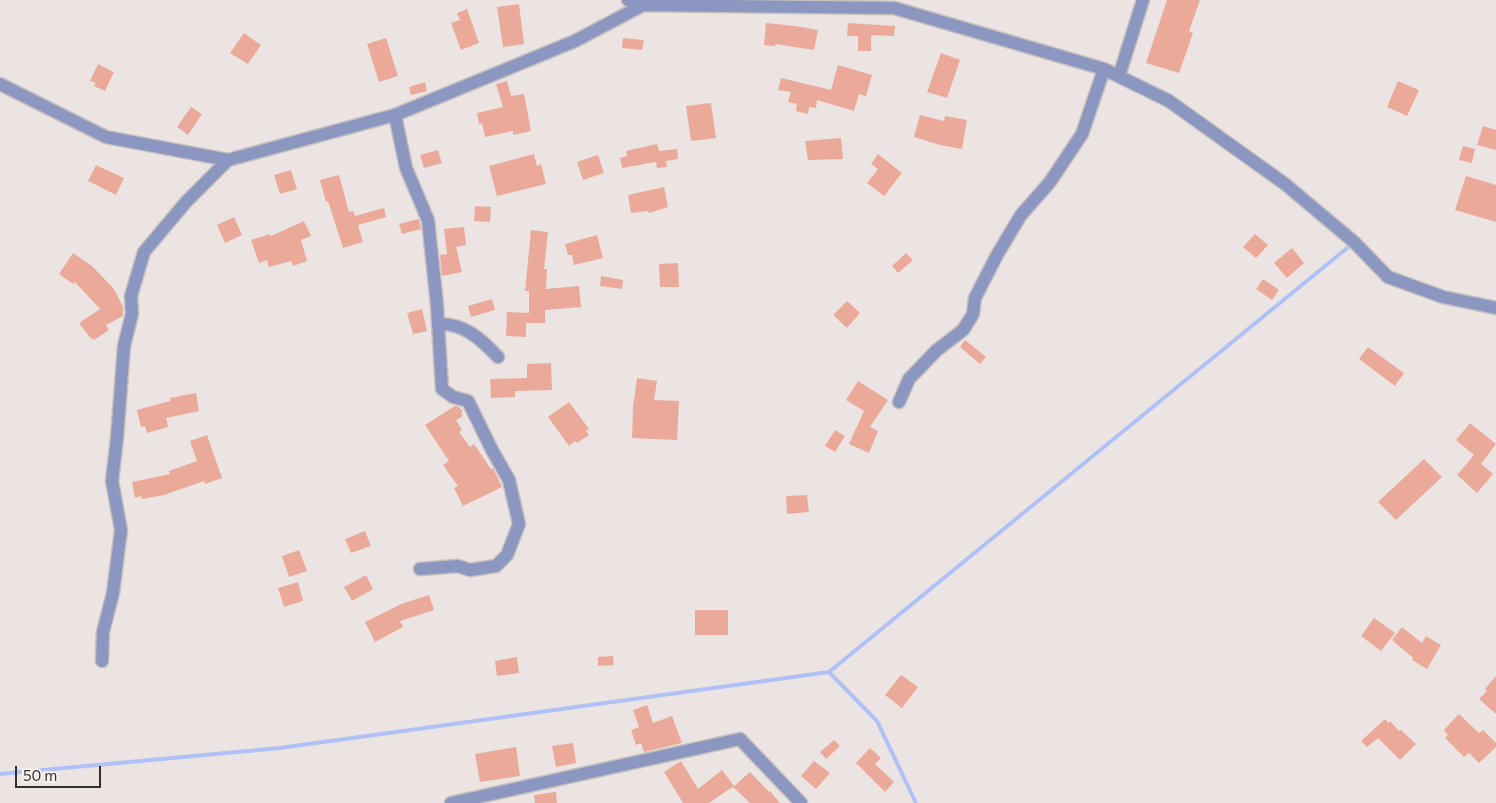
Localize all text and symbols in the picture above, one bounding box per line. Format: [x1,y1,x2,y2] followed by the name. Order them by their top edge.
[18,756,104,788] scale bar
[23,766,57,784] text: 50 m

